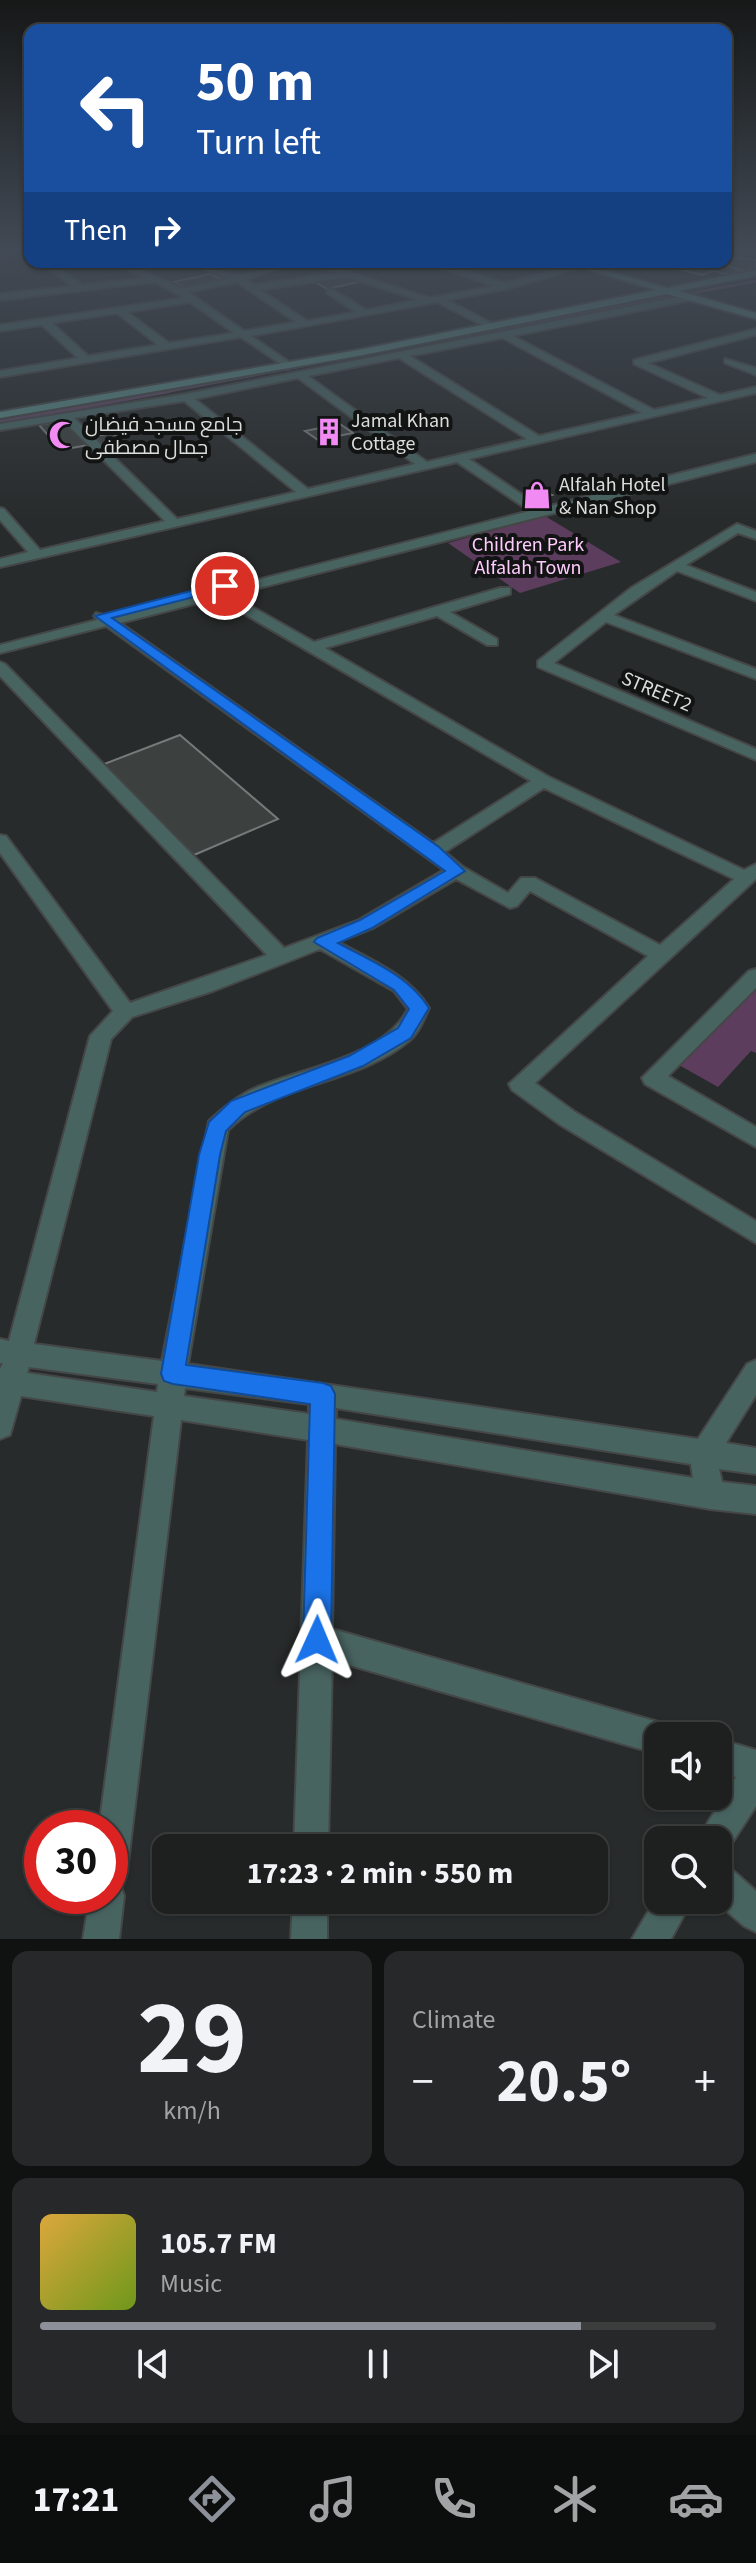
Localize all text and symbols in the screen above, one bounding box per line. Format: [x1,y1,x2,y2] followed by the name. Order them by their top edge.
[196,43,314,122] text: 50 m
[64,56,168,160] icon: left
[196,117,321,168] text: Turn left
[144,208,188,252] icon: right
[64,209,128,252] text: Then
[351,407,450,458] place label: Jamal Khan Cottage
[85,411,243,462] place label: جامع مسجد فیضان جمال مصطفی
[314,417,344,447] building icon: Jamal Khan Cottage
[48,420,78,450] mosque icon: جامع مسجد فیضان جمال مصطفی
[559,471,666,522] place label: Alfalah Hotel & Nan Shop
[522,480,552,510] shop icon: Alfalah Hotel & Nan Shop
[472,531,584,582] park label: Children Park Alfalah Town
[191,552,259,620] pin
[203,564,247,608] icon: arrive
[617,665,696,719] street label: STREET2
[275,1598,359,1682] position arrow
[644,1722,732,1914] map controls
[644,1722,732,1810] button: sound
[24,1810,128,1914] speed limit sign: 30
[644,1826,732,1914] button: search
[247,1852,513,1895] text: 17:23 · 2 min · 550 m
[137,1966,247,2114] text: 29
[412,2001,496,2038] text: Climate
[497,2040,631,2125] text: 20.5°
[412,2051,434,2114] text: −
[694,2051,716,2114] text: +
[163,2092,221,2129] text: km/h
[160,2222,277,2265] text: 105.7 FM
[160,2265,222,2302] text: Music
[131,2342,175,2386] icon: previous
[356,2342,400,2386] icon: pause
[581,2342,625,2386] icon: next
[184,2471,240,2527] icon: directions
[305,2471,361,2527] icon: music
[426,2471,482,2527] icon: phone
[547,2471,603,2527] icon: climate
[668,2471,724,2527] icon: car
[32,2474,119,2525] text: 17:21

